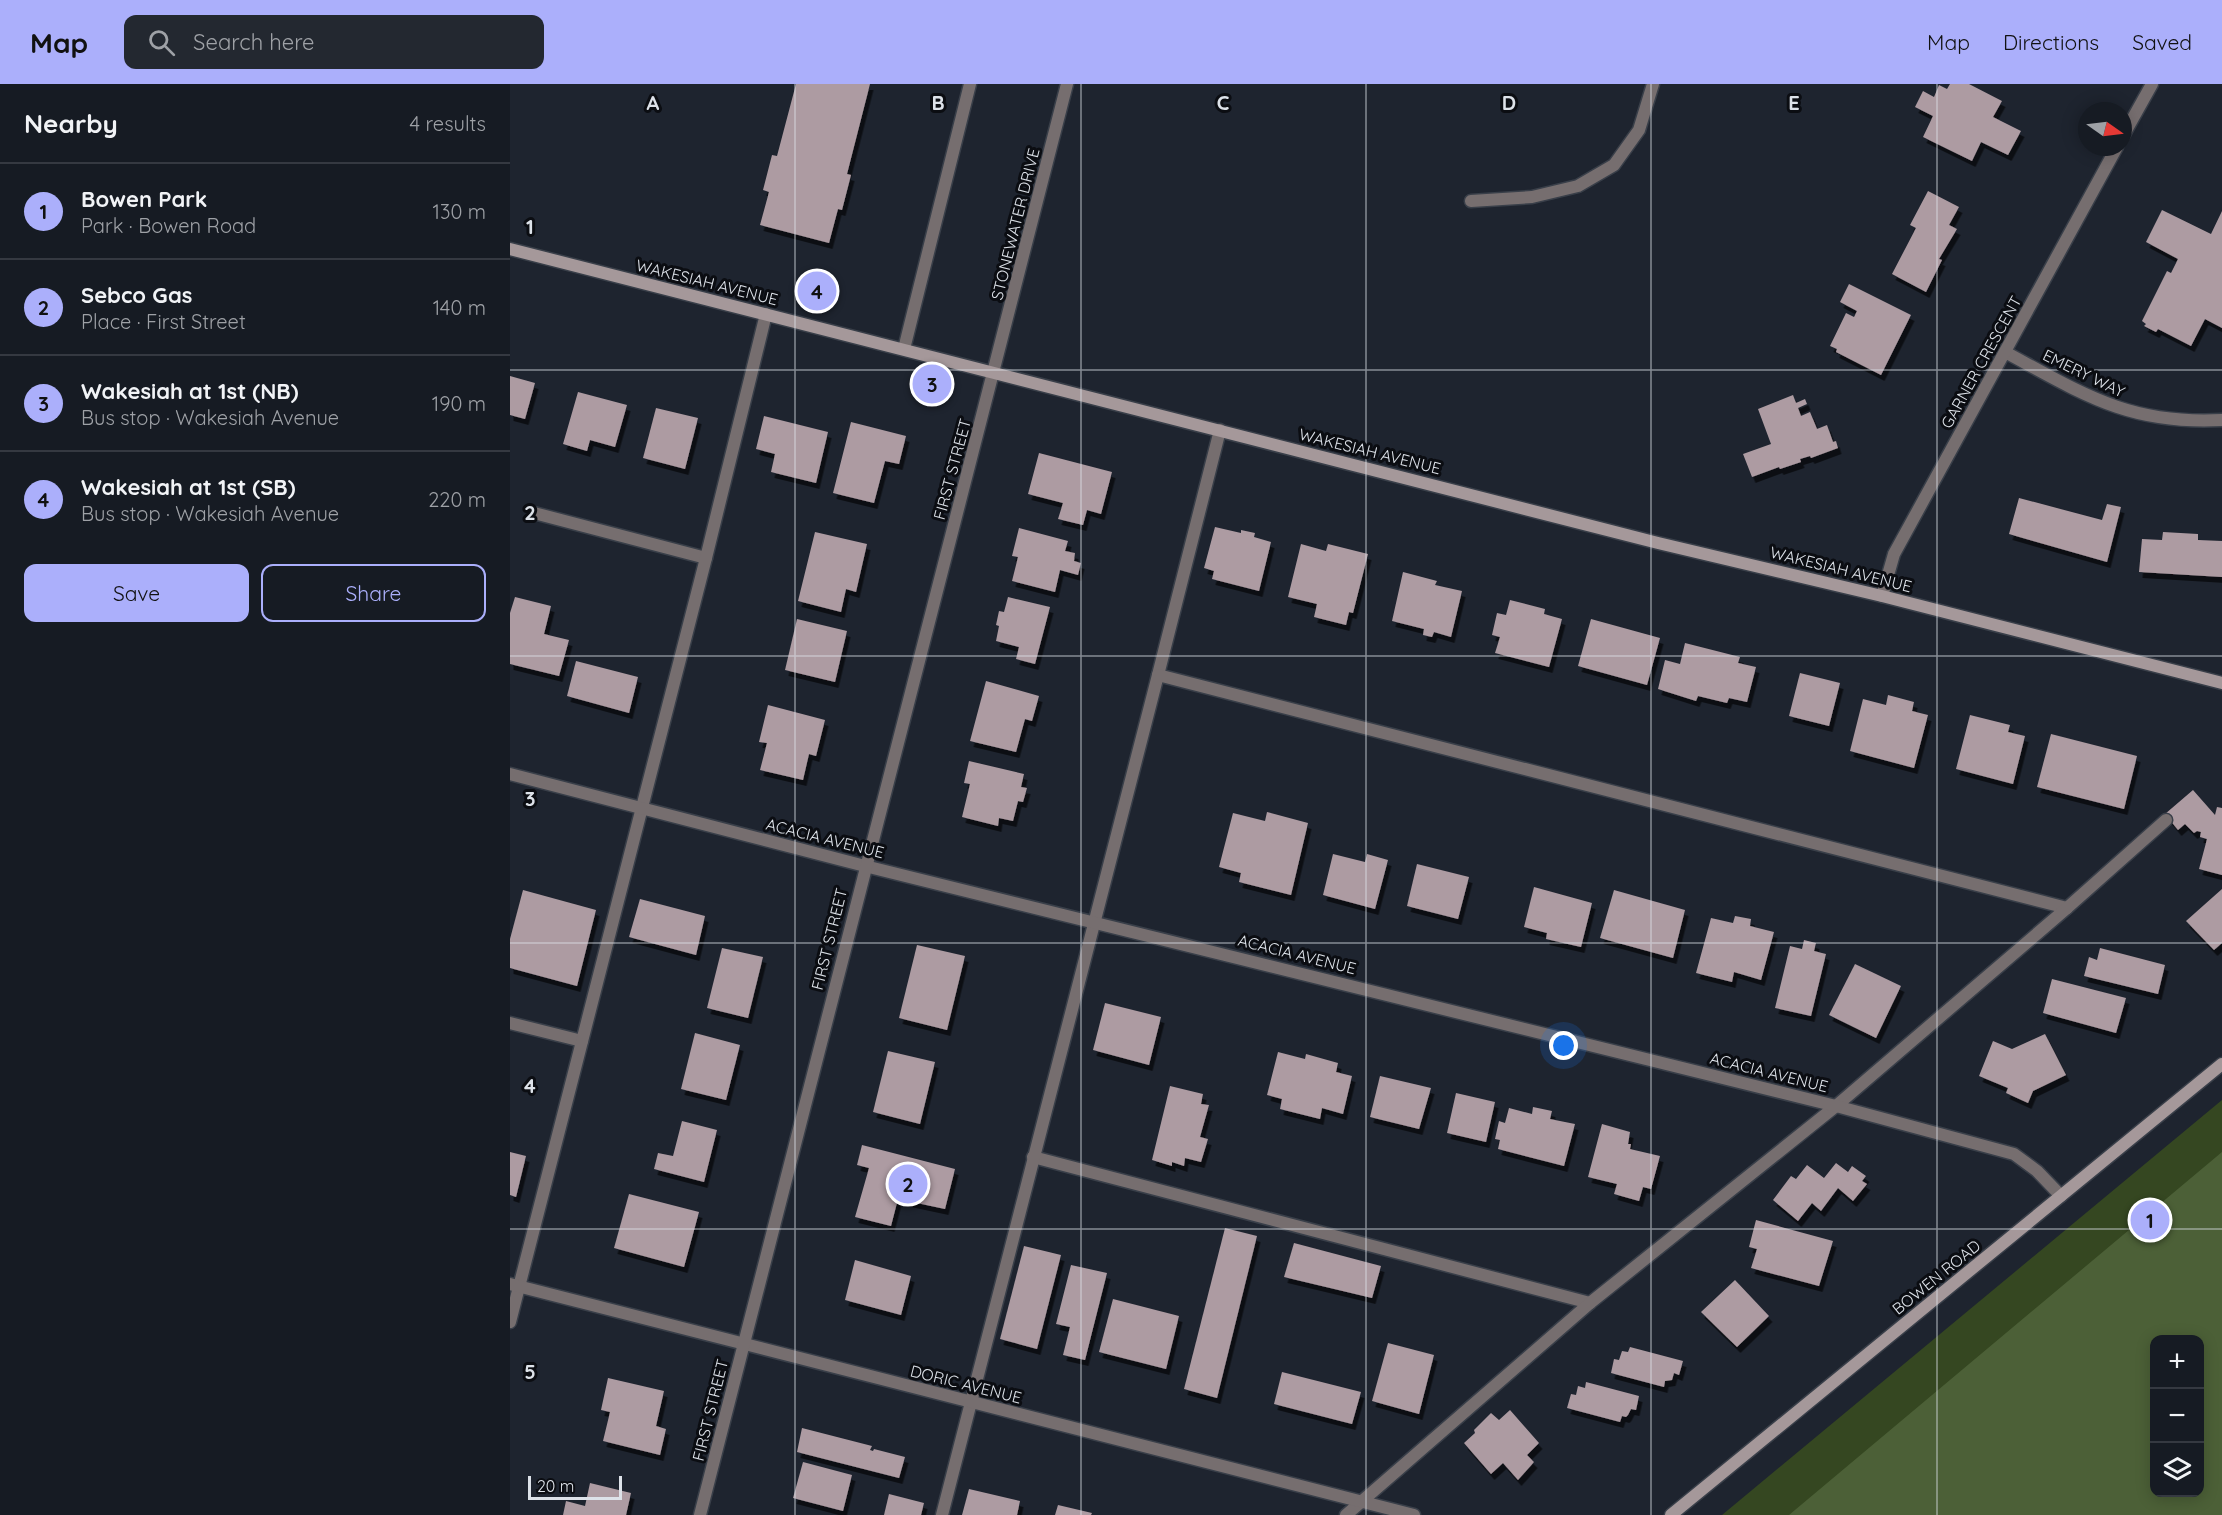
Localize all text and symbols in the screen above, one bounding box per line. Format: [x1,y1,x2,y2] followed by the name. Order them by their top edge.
[124,15,544,69] search box
[30,25,88,60] text: Map
[145,26,178,59] icon: search
[193,28,315,56] text: Search here
[1927,29,1970,55] text: Map
[2003,29,2099,55] text: Directions
[2132,29,2192,55] text: Saved
[647,90,660,115] text: A
[931,90,945,115] text: B
[1217,90,1230,115] text: C
[1502,90,1516,115] text: D
[1788,90,1800,115] text: E
[2078,102,2132,156] north arrow
[24,107,118,140] text: Nearby
[410,111,486,136] text: 4 results
[986,146,1044,302] street label: STONEWATER DRIVE
[81,185,207,213] text: Bowen Park
[40,199,47,224] text: 1
[433,199,486,224] text: 130 m
[81,213,256,238] text: Park · Bowen Road
[526,214,534,239] text: 1
[634,255,780,309] street label: WAKESIAH AVENUE
[798,268,836,314] pin: 4
[81,281,192,309] text: Sebco Gas
[1936,292,2026,432] street label: GARNER CRESCENT
[38,295,49,320] text: 2
[433,295,486,320] text: 140 m
[81,309,246,334] text: Place · First Street
[2040,345,2128,401] street label: EMERY WAY
[912,362,952,406] pin: 3
[81,377,299,405] text: Wakesiah at 1st (NB)
[38,391,49,416] text: 3
[432,391,486,416] text: 190 m
[81,405,339,430] text: Bus stop · Wakesiah Avenue
[929,416,975,522] street label: FIRST STREET
[1297,424,1443,478] street label: WAKESIAH AVENUE
[81,473,296,501] text: Wakesiah at 1st (SB)
[38,487,49,512] text: 4
[428,487,486,512] text: 220 m
[524,500,536,525] text: 2
[81,501,339,526] text: Bus stop · Wakesiah Avenue
[1768,542,1914,596] street label: WAKESIAH AVENUE
[24,564,249,622] button: Save
[261,564,486,622] button: Share
[525,786,535,811] text: 3
[764,814,886,862] street label: ACACIA AVENUE
[807,886,851,992] street label: FIRST STREET
[1236,930,1358,978] street label: ACACIA AVENUE
[1549,1031,1578,1060] your location
[1708,1048,1830,1096] street label: ACACIA AVENUE
[524,1073,536,1098] text: 4
[888,1162,928,1206] pin: 2
[2130,1198,2170,1242] pin: 1
[1888,1235,1984,1319] street label: BOWEN ROAD
[2150,1335,2204,1497] map controls
[2150,1335,2204,1389] button: +
[688,1357,732,1463] street label: FIRST STREET
[524,1359,536,1384] text: 5
[908,1360,1024,1408] street label: DORIC AVENUE
[2150,1389,2204,1443] button: −
[2150,1443,2204,1497] button: layers
[528,1473,622,1500] scale bar
[537,1476,574,1496] text: 20 m

